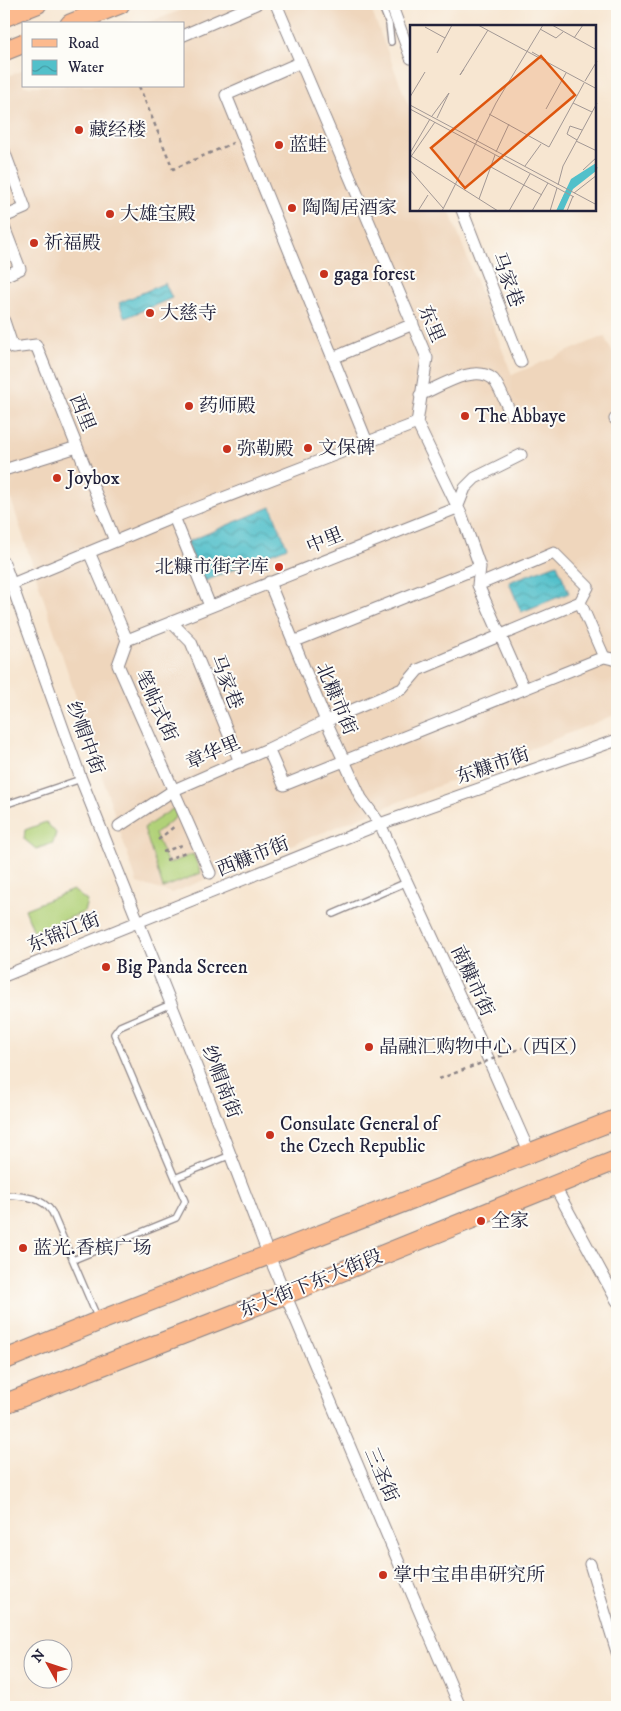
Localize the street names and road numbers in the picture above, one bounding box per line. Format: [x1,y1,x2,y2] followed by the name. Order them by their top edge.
[486,249,528,311] street label: 马家巷
[413,302,449,346] street label: 东里
[64,391,100,435] street label: 西里
[303,523,347,559] street label: 中里
[205,651,247,713] street label: 马家巷
[311,660,361,738] street label: 北糠市街
[130,667,182,745] street label: 笔帖式街
[61,698,109,778] street label: 纱帽中街
[182,731,244,775] street label: 章华里
[453,743,533,789] street label: 东糠市街
[213,832,293,882] street label: 西糠市街
[24,908,104,958] street label: 东锦江街
[446,942,498,1020] street label: 南糠市街
[197,1042,245,1122] street label: 纱帽南街
[236,1245,386,1323] street label: 东大街下东大街段
[359,1444,403,1506] street label: 三圣街

